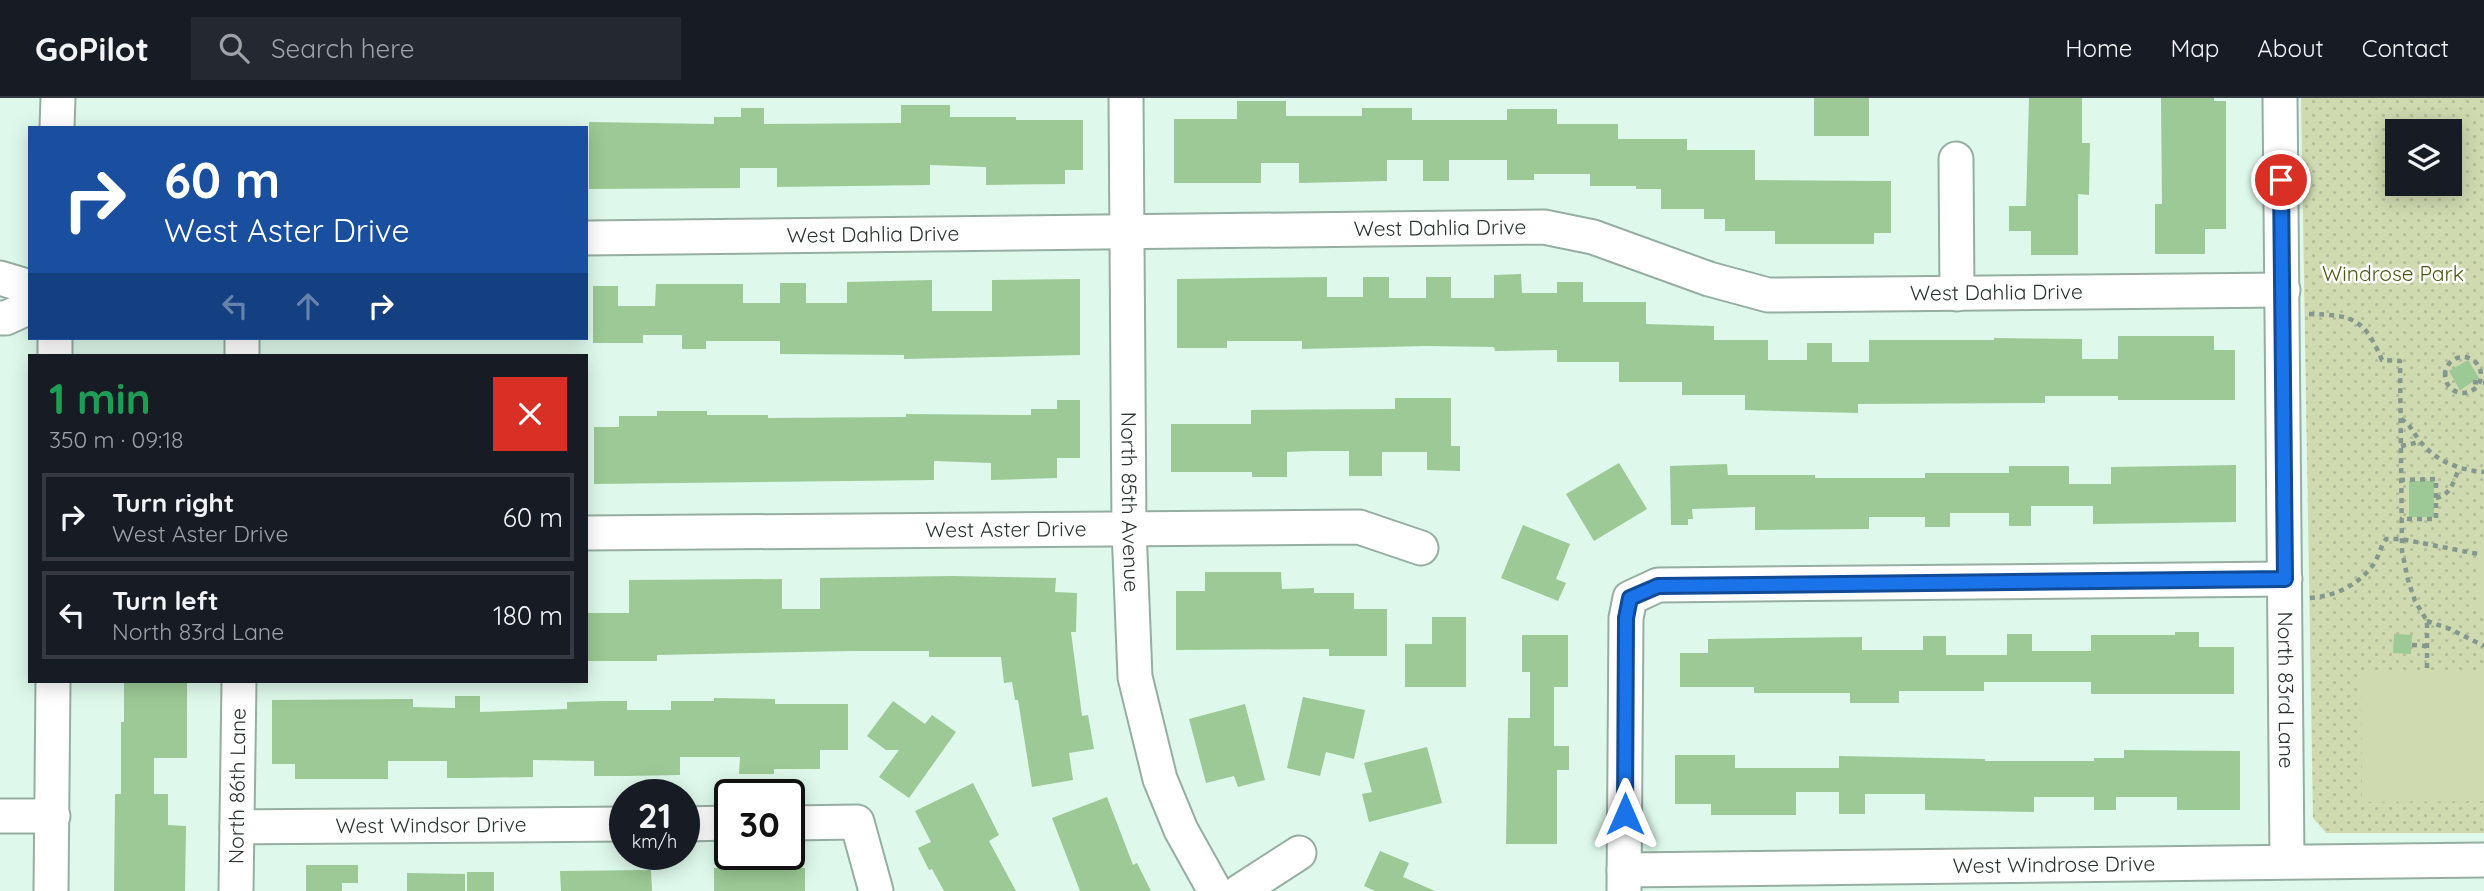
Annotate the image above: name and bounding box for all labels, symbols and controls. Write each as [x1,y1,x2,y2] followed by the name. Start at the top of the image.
[191,17,681,80] search box
[35,28,149,69] text: GoPilot
[215,29,253,67] icon: search
[271,32,414,65] text: Search here
[2065,33,2132,63] text: Home
[2170,33,2219,63] text: Map
[2257,33,2324,63] text: About
[2362,33,2449,63] text: Contact
[2385,119,2462,196] map controls
[2385,119,2462,196] button: layers
[164,149,280,210] text: 60 m
[2251,150,2311,210] pin
[49,154,140,245] icon: right
[2262,161,2300,199] icon: arrive
[164,210,410,250] text: West Aster Drive
[1353,213,1526,241] street label: West Dahlia Drive
[786,220,959,248] street label: West Dahlia Drive
[2322,260,2464,286] park label: Windrose Park
[1910,278,2083,306] street label: West Dahlia Drive
[216,287,254,325] icon: left
[289,287,327,325] icon: ahead
[362,287,400,325] icon: right
[49,372,151,425] text: 1 min
[493,377,567,451] button: close
[1116,412,1146,593] street label: North 85th Avenue
[49,425,183,454] text: 350 m · 09:18
[112,486,234,519] text: Turn right
[53,498,91,536] icon: right
[503,501,563,534] text: 60 m
[925,515,1087,542] street label: West Aster Drive
[112,519,289,548] text: West Aster Drive
[112,584,219,617] text: Turn left
[53,596,91,634] icon: left
[493,599,563,632] text: 180 m
[2273,611,2300,769] street label: North 83rd Lane
[112,617,284,646] text: North 83rd Lane
[222,708,251,864] street label: North 86th Lane
[1588,777,1662,851] position arrow
[714,779,805,870] speed limit sign: 30
[638,793,671,837] text: 21
[335,811,527,838] street label: West Windsor Drive
[632,830,677,853] text: km/h
[1953,850,2155,878] street label: West Windrose Drive

